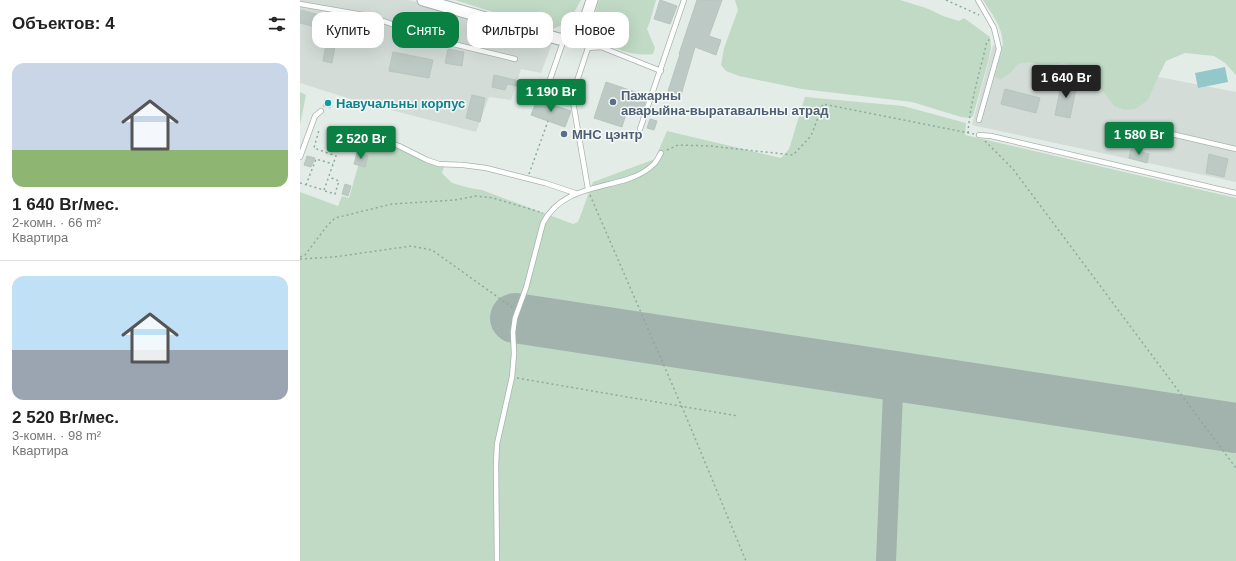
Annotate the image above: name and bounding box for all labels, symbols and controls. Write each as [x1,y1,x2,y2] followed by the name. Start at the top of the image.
[312,12,384,48] chip: Купить
[392,12,459,48] chip: Снять
[467,12,553,48] chip: Фильтры
[561,12,629,48] chip: Новое
[266,13,288,35] icon: filters
[12,14,115,33] text: Объектов: 4
[1025,65,1107,99] pin: 1 640 Br
[1041,70,1091,85] text: 1 640 Br
[510,79,592,113] pin: 1 190 Br
[526,84,576,99] text: 1 190 Br
[621,88,829,118] place label: Пажарны аварыйна-выратавальны атрад
[114,89,186,161] icon: home
[336,96,465,111] place label: Навучальны корпус
[608,97,618,107] marker: Пажарны аварыйна-выратавальны атрад
[323,98,333,108] marker: Навучальны корпус
[1098,122,1180,156] pin: 1 580 Br
[320,126,402,160] pin: 2 520 Br
[572,127,643,142] place label: МНС цэнтр
[1114,127,1164,142] text: 1 580 Br
[559,129,569,139] marker: МНС цэнтр
[336,131,386,146] text: 2 520 Br
[12,195,119,214] text: 1 640 Br/мес.
[12,215,101,230] text: 2-комн. · 66 m²
[12,230,68,245] text: Квартира
[114,302,186,374] icon: home
[12,408,119,427] text: 2 520 Br/мес.
[12,428,101,443] text: 3-комн. · 98 m²
[12,443,68,458] text: Квартира

